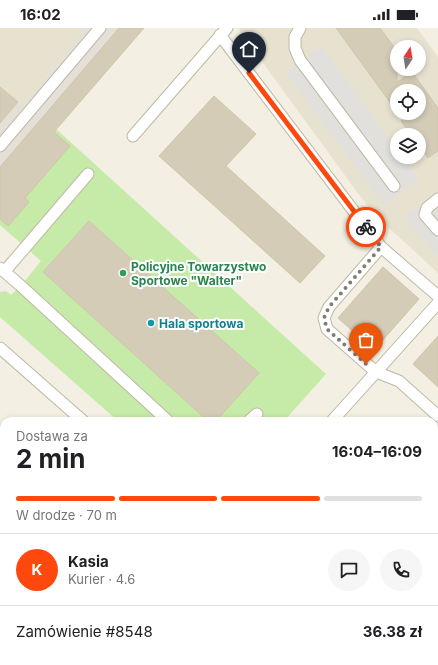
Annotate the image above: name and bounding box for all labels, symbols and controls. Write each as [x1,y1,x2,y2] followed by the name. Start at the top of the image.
[20,5,61,24] text: 16:02
[232,32,266,73] pin
[238,38,260,60] icon: home
[390,40,426,76] north arrow
[390,40,426,164] map controls
[390,84,426,120] button: locate
[390,128,426,164] button: layers
[346,207,386,247] courier
[355,216,377,238] icon: bike
[131,259,266,288] place label: Policyjne Towarzystwo Sportowe "Walter"
[118,268,128,278] marker: Policyjne Towarzystwo Sportowe "Walter"
[159,316,243,331] place label: Hala sportowa
[146,318,156,328] marker: Hala sportowa
[349,323,383,364] pin
[355,329,377,351] icon: bag
[16,428,88,444] text: Dostawa za
[332,442,422,461] text: 16:04–16:09
[16,443,86,474] text: 2 min
[16,507,117,523] text: W drodze · 70 m
[328,549,370,591] button: chat
[380,549,422,591] button: phone
[68,552,109,571] text: Kasia
[32,560,42,579] text: K
[68,571,135,587] text: Kurier · 4.6
[16,622,153,641] text: Zamówienie #8548
[363,622,422,641] text: 36.38 zł

